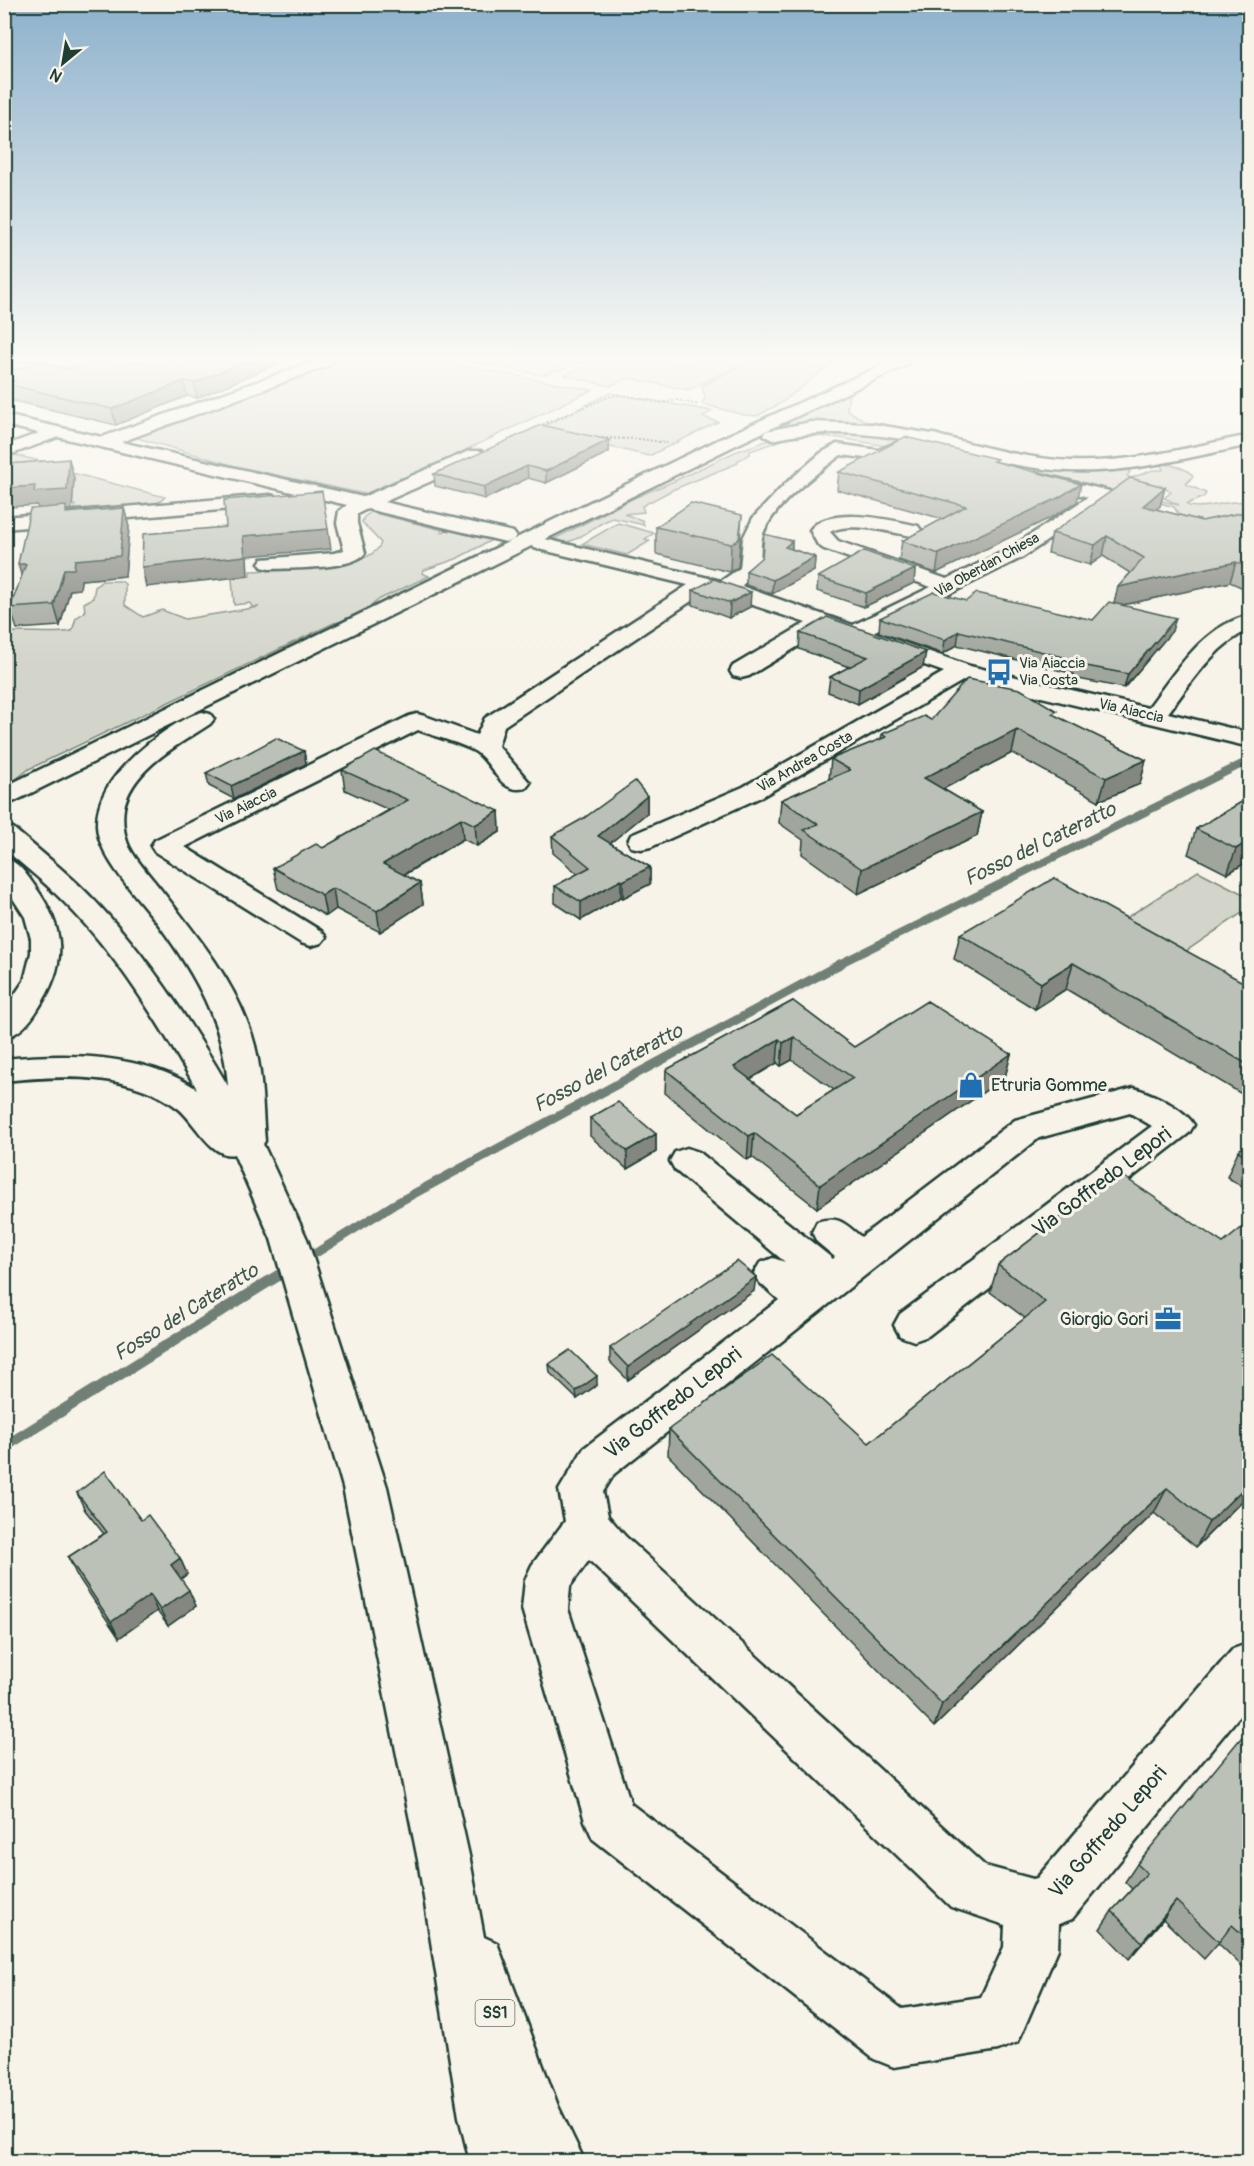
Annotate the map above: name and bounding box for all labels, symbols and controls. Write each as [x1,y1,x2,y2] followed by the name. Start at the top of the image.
[33,33,93,93] north arrow
[46,64,66,86] text: N
[931,528,1043,602] street label: Via Oberdan Chiesa
[1019,654,1085,690] place label: Via Aiaccia Via Costa
[984,657,1014,687] bus stop icon: Via Aiaccia Via Costa
[1097,694,1165,728] street label: Via Aiaccia
[754,727,856,797] street label: Via Andrea Costa
[212,783,280,829] street label: Via Aiaccia
[960,796,1121,891] water label: Fosso del Cateratto
[529,1018,688,1118] water label: Fosso del Cateratto
[956,1070,986,1100] shop icon: Etruria Gomme
[991,1074,1107,1097] place label: Etruria Gomme
[1027,1121,1177,1243] street label: Via Goffredo Lepori
[109,1257,264,1366] water label: Fosso del Cateratto
[1153,1304,1183,1334] office icon: Giorgio Gori
[1060,1308,1148,1331] place label: Giorgio Gori
[599,1341,747,1465] street label: Via Goffredo Lepori
[1043,1760,1173,1904] street label: Via Goffredo Lepori
[476,2000,514,2026] road number: SS1

